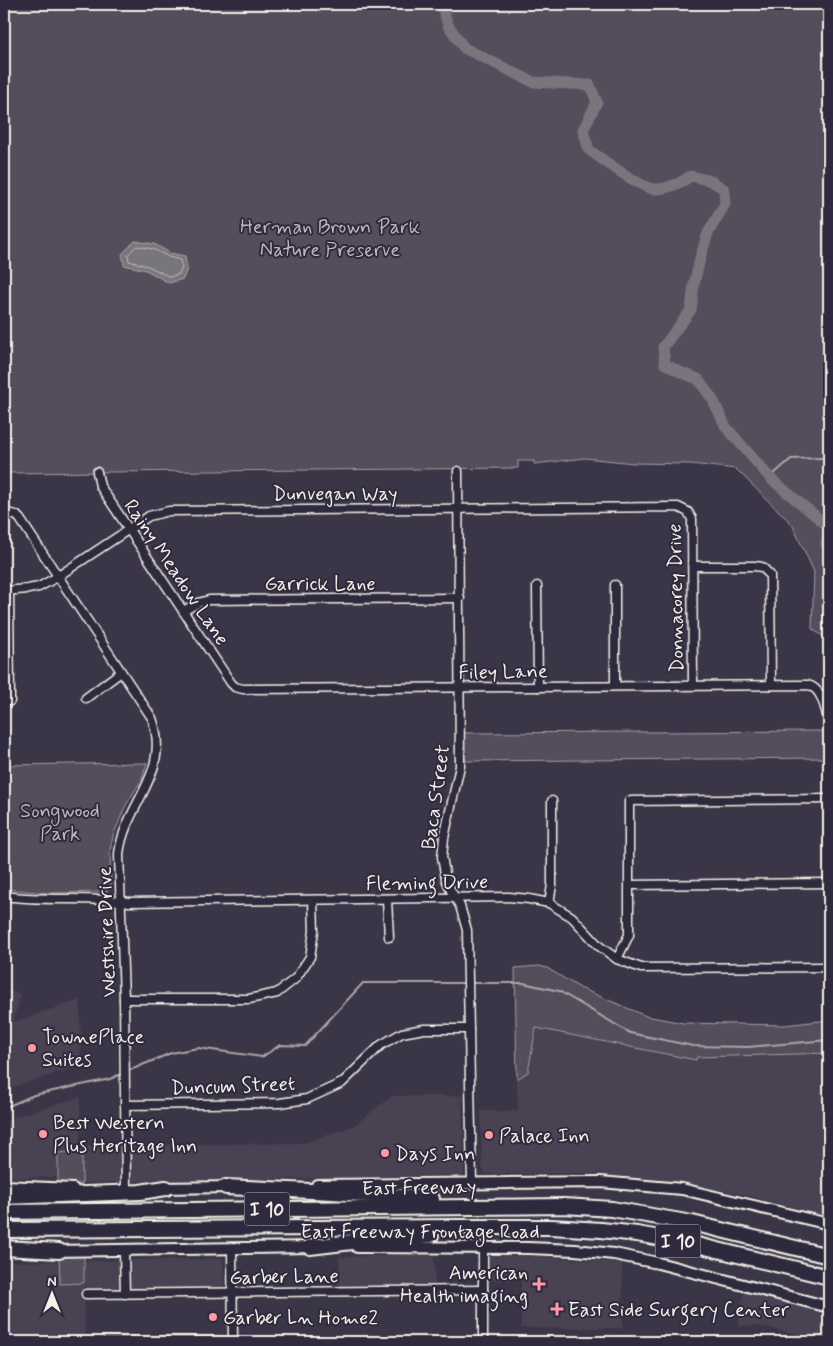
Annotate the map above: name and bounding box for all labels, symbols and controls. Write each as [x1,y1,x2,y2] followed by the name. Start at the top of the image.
[240,214,420,264] park label: Herman Brown Park Nature Preserve
[273,481,397,508] street label: Dunvegan Way
[117,494,235,651] street label: Rainy Meadow Lane
[662,523,691,673] street label: Donnacorey Drive
[264,571,376,598] street label: Garrick Lane
[458,658,548,687] street label: Filey Lane
[416,743,457,851] street label: Baca Street
[20,798,100,848] park label: Songwood Park
[92,866,123,998] street label: Westshire Drive
[366,869,488,900] street label: Fleming Drive
[42,1024,145,1074] place label: TownePlace Suites
[26,1042,38,1054] marker: TownePlace Suites
[170,1071,296,1102] street label: Duncum Street
[53,1110,197,1160] place label: Best Western Plus Heritage Inn
[499,1123,590,1150] place label: Palace Inn
[37,1128,49,1140] marker: Best Western Plus Heritage Inn
[483,1129,495,1141] marker: Palace Inn
[395,1141,475,1168] place label: Days Inn
[379,1147,391,1159] marker: Days Inn
[362,1174,476,1203] street label: East Freeway
[244,1192,290,1226] road number: I 10
[301,1219,539,1247] street label: East Freeway Frontage Road
[656,1224,700,1258] road number: I 10
[400,1260,528,1312] place label: American Health imaging
[229,1263,339,1292] street label: Garber Lane
[28,1268,78,1318] north arrow
[47,1273,57,1291] text: N
[532,1277,546,1291] marker: American Health imaging
[568,1297,790,1326] place label: East Side Surgery Center
[550,1302,564,1316] marker: East Side Surgery Center
[223,1305,378,1332] place label: Garber Ln Home2
[207,1311,219,1323] marker: Garber Ln Home2

